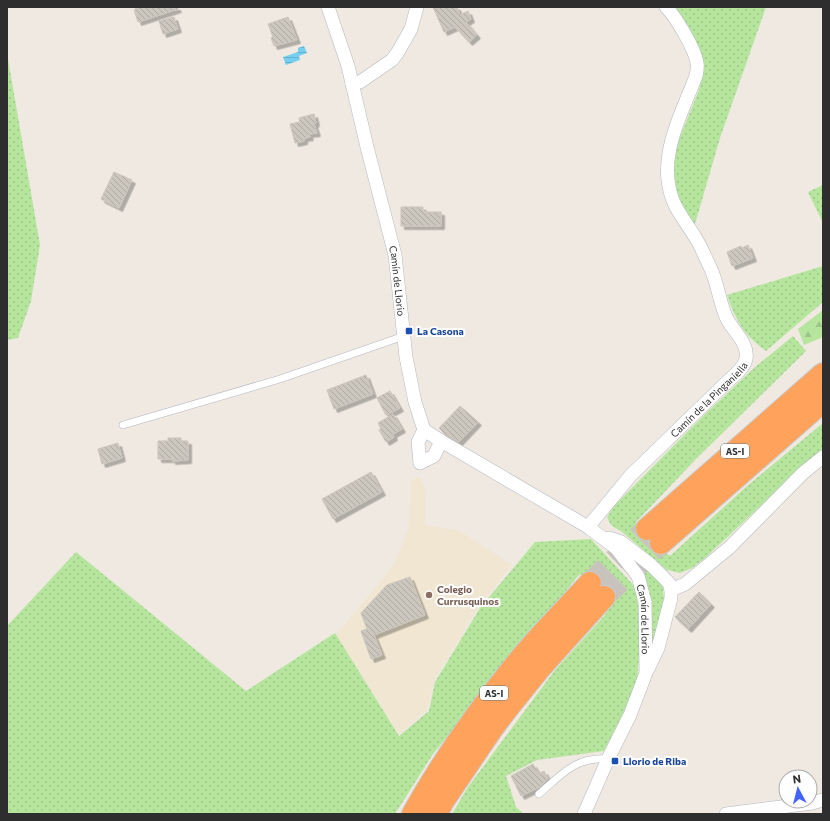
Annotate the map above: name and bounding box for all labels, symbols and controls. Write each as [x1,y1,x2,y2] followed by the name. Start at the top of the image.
[387,244,408,317] street label: Camín de Llorio
[417,325,464,337] place label: La Casona
[404,326,414,336] marker: La Casona
[668,360,750,440] street label: Camín de la Pinganiella
[721,444,749,458] road number: AS-I
[437,583,499,607] place label: Colegio Currusquinos
[634,583,652,654] street label: Camín de Llorio
[424,590,434,600] marker: Colegio Currusquinos
[480,686,508,700] road number: AS-I
[623,755,686,767] place label: Llorio de Riba
[610,756,620,766] marker: Llorio de Riba
[778,769,818,809] north arrow
[792,772,802,786] text: N

